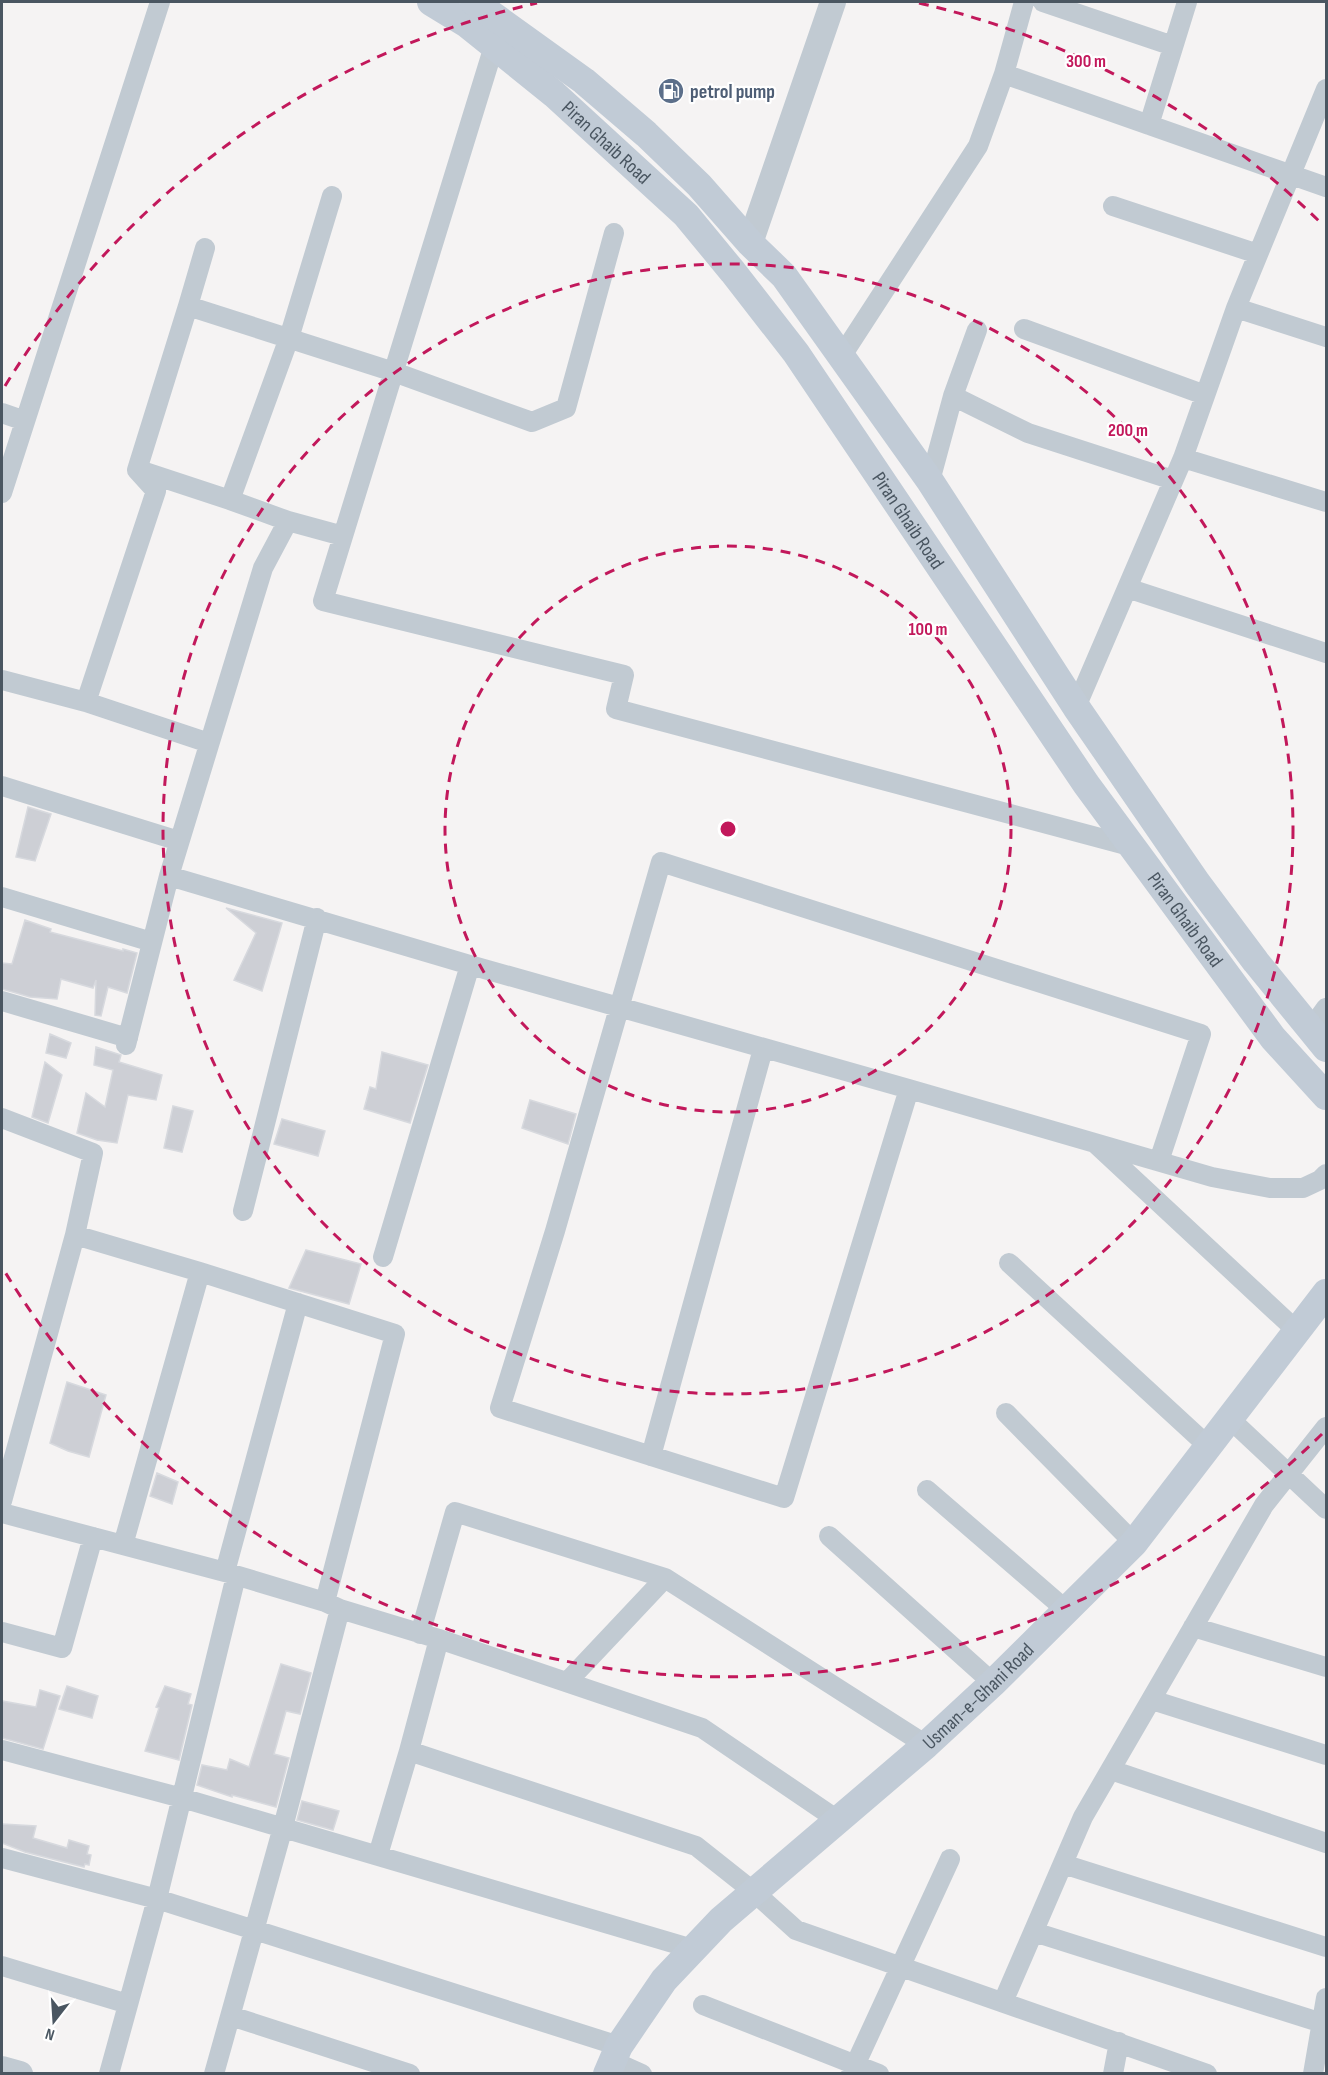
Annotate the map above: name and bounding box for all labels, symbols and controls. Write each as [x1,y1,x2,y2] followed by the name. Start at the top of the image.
[1066,51,1106,72] text: 300 m
[656,76,686,106] fuel station icon: petrol pump
[690,80,775,104] place label: petrol pump
[556,96,655,189] street label: Piran Ghaib Road
[1108,420,1148,441] text: 200 m
[867,468,949,574] street label: Piran Ghaib Road
[909,619,948,640] text: 100 m
[718,819,738,839] centre of rings
[1142,868,1228,972] street label: Piran Ghaib Road
[918,1638,1039,1755] street label: Usman-e-Ghani Road
[24,1991,84,2051] north arrow
[43,2024,57,2044] text: N

